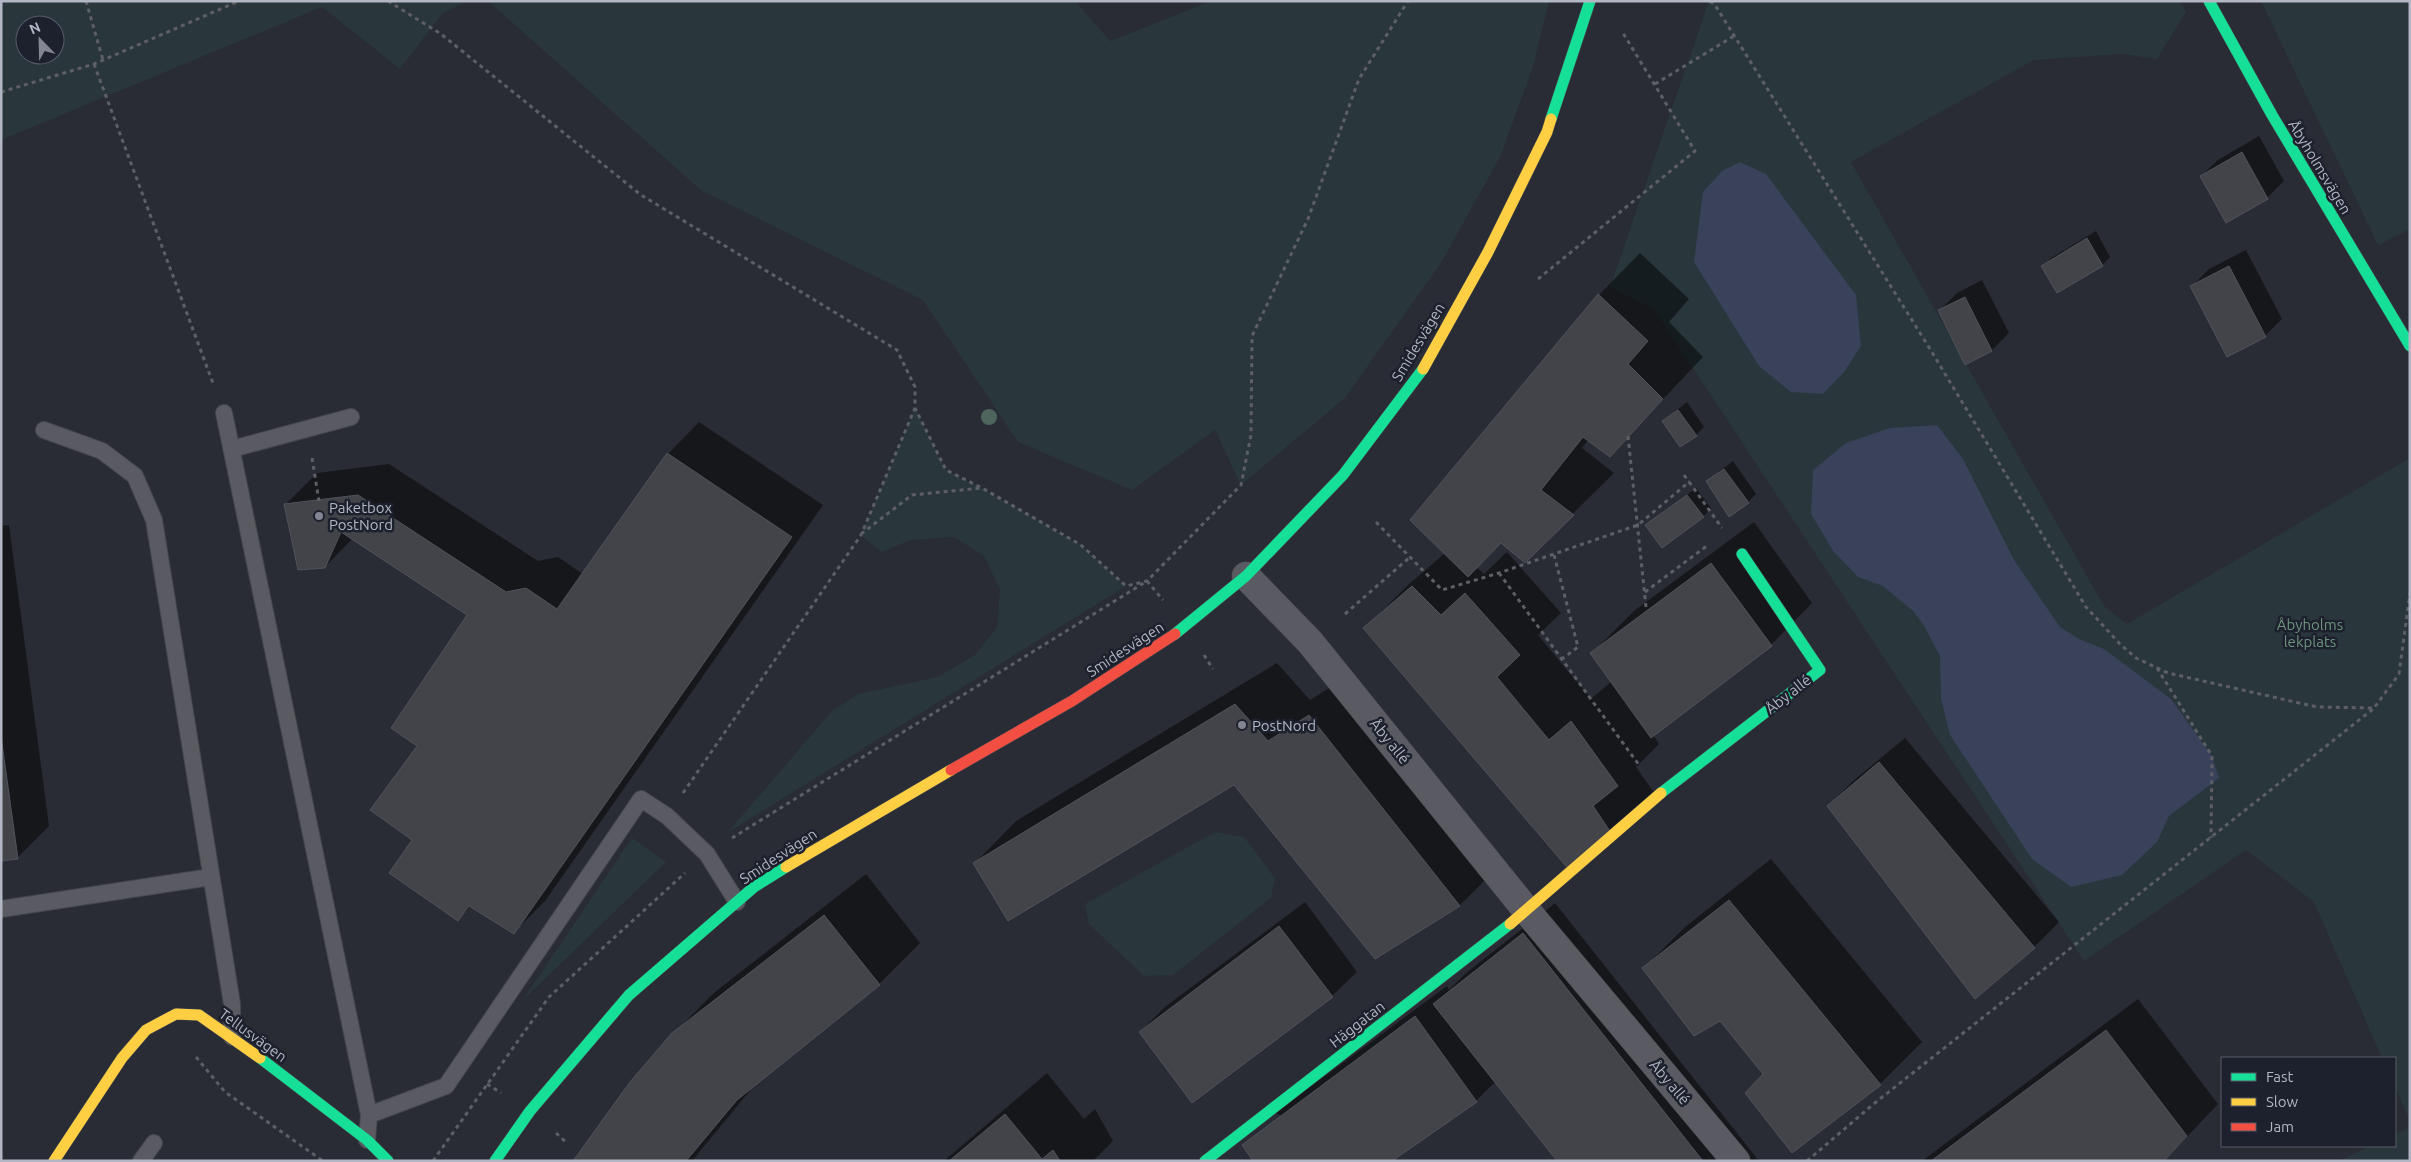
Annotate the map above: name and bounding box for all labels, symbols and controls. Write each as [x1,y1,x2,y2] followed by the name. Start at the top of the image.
[15,15,65,65] north arrow
[27,19,43,37] text: N
[2285,117,2355,217] street label: Åbyholmsvägen
[1388,300,1448,384] street label: Smidesvägen
[329,499,393,533] place label: Paketbox PostNord
[313,510,325,522] marker: Paketbox PostNord
[2277,616,2343,650] park label: Åbyholms lekplats
[1083,618,1167,680] street label: Smidesvägen
[1762,671,1814,717] street label: Åby allé
[1367,715,1413,767] street label: Åby allé
[1252,717,1316,734] place label: PostNord
[1236,719,1248,731] marker: PostNord
[736,825,820,887] street label: Smidesvägen
[1326,997,1388,1051] street label: Häggatan
[216,1005,290,1065] street label: Tellusvägen
[1646,1056,1694,1108] street label: Åby allé
[2221,1057,2396,1147] legend
[2266,1068,2294,1085] text: Fast
[2266,1093,2299,1110] text: Slow
[2266,1118,2294,1135] text: Jam

